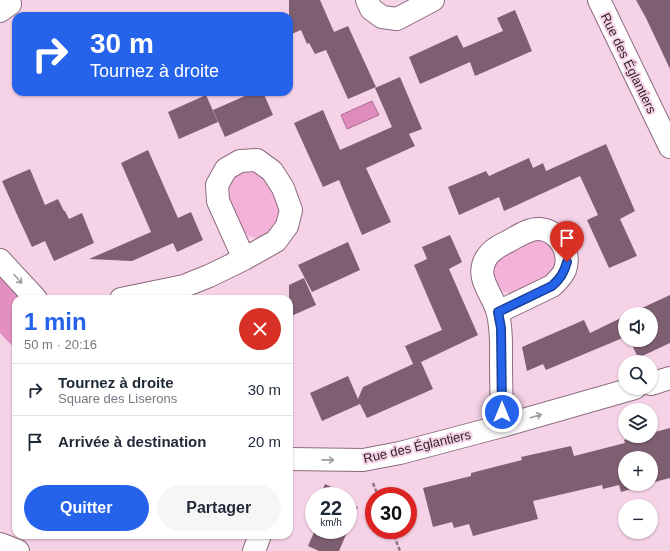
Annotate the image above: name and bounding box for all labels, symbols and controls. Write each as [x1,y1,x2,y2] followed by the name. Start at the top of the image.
[598,11,660,116] street label: Rue des Églantiers
[24,28,76,80] icon: right
[90,28,154,59] text: 30 m
[90,61,219,81] text: Tournez à droite
[550,221,584,262] pin
[556,227,578,249] icon: arrive
[13,274,22,284] one-way arrow
[618,307,658,539] map controls
[618,307,658,347] button: sound
[24,308,87,335] text: 1 min
[239,308,281,350] button: close
[24,337,97,352] text: 50 m · 20:16
[618,355,658,395] button: search
[58,374,174,391] text: Tournez à droite
[24,379,46,401] icon: right
[248,381,281,398] text: 30 m
[58,391,177,406] text: Square des Liserons
[481,391,523,433] position arrow
[618,403,658,443] button: layers
[530,412,543,420] one-way arrow
[362,427,473,466] street label: Rue des Églantiers
[24,431,46,453] icon: arrive
[58,433,206,450] text: Arrivée à destination
[248,433,281,450] text: 20 m
[618,451,658,491] button: +
[321,456,334,464] one-way arrow
[24,485,149,531] button: Quitter
[157,485,281,531] button: Partager
[365,487,417,539] speed limit sign: 30
[320,497,342,519] text: 22
[618,499,658,539] button: −
[320,517,342,528] text: km/h

